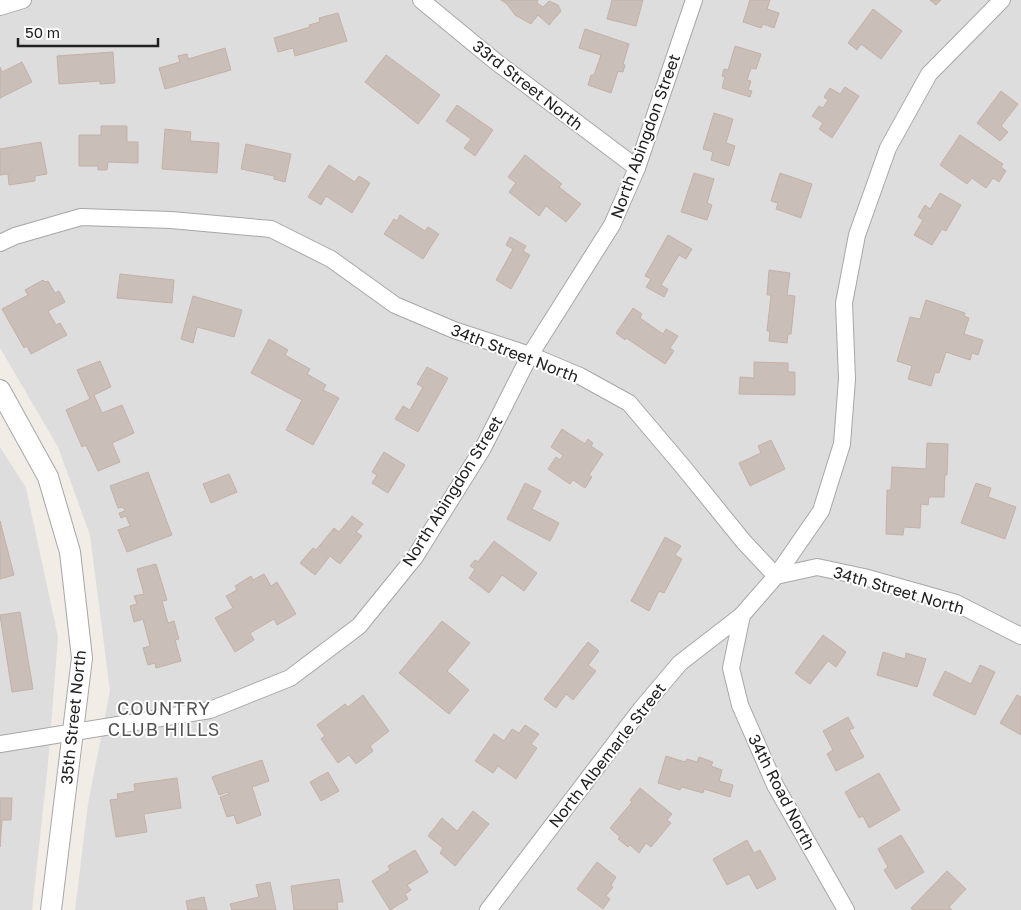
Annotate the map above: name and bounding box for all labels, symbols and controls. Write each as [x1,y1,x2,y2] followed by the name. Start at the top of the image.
[18,15,158,47] scale bar
[25,23,60,41] text: 50 m
[469,36,587,134] street label: 33rd Street North
[606,51,684,221] street label: North Abingdon Street
[448,319,582,387] street label: 34th Street North
[397,412,507,570] street label: North Abingdon Street
[831,562,967,618] street label: 34th Street North
[56,649,90,785] street label: 35th Street North
[544,679,670,831] street label: North Albemarle Street
[108,697,220,740] district label: COUNTRY CLUB HILLS
[744,731,820,853] street label: 34th Road North

